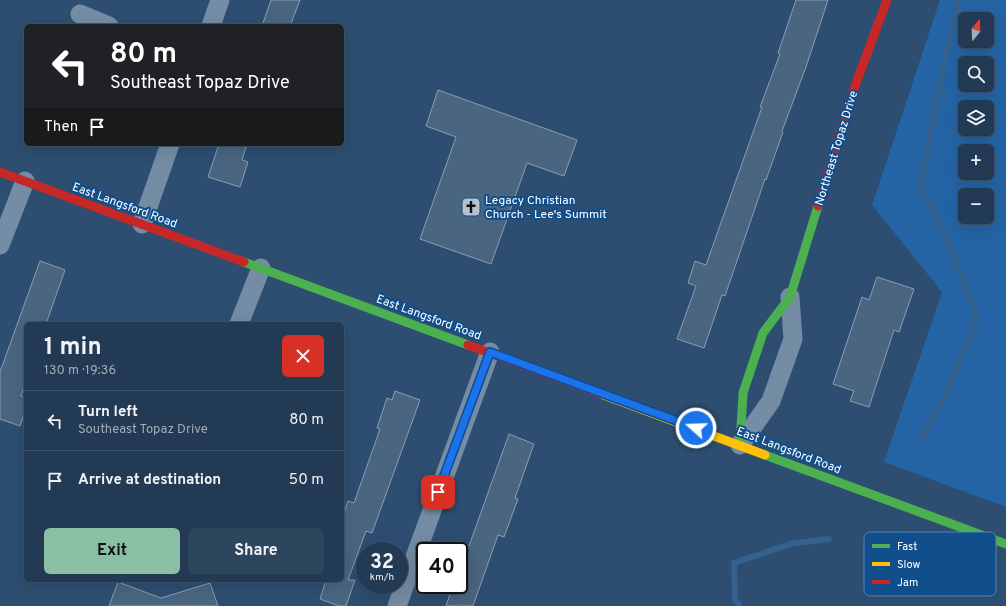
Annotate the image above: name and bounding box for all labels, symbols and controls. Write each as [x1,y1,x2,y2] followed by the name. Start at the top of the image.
[958,12,994,48] north arrow
[958,12,994,224] map controls
[110,37,177,73] text: 80 m
[44,40,96,92] icon: left
[958,56,994,92] button: search
[110,72,290,95] text: Southeast Topaz Drive
[812,89,862,208] street label: Northeast Topaz Drive
[958,100,994,136] button: layers
[86,116,108,138] icon: arrive
[44,118,78,137] text: Then
[958,144,994,180] button: +
[70,179,179,232] street label: East Langsford Road
[958,188,994,224] button: −
[485,193,607,223] place label: Legacy Christian Church - Lee's Summit
[460,196,482,218] church icon: Legacy Christian Church - Lee's Summit
[374,291,483,344] street label: East Langsford Road
[44,333,102,363] text: 1 min
[282,335,324,377] button: close
[44,363,116,379] text: 130 m · 19:36
[78,403,138,422] text: Turn left
[675,407,717,449] position arrow
[44,410,66,432] icon: left
[289,411,324,430] text: 80 m
[78,422,208,438] text: Southeast Topaz Drive
[734,424,843,478] street label: East Langsford Road
[44,470,66,492] icon: arrive
[78,471,221,490] text: Arrive at destination
[289,471,324,490] text: 50 m
[421,475,455,509] pin
[427,481,449,503] icon: arrive
[44,528,180,574] button: Exit
[188,528,324,574] button: Share
[864,532,996,596] legend
[897,540,917,554] text: Fast
[416,542,468,594] speed limit sign: 40
[370,550,394,576] text: 32
[897,558,920,572] text: Slow
[370,571,394,584] text: km/h
[897,576,918,590] text: Jam

